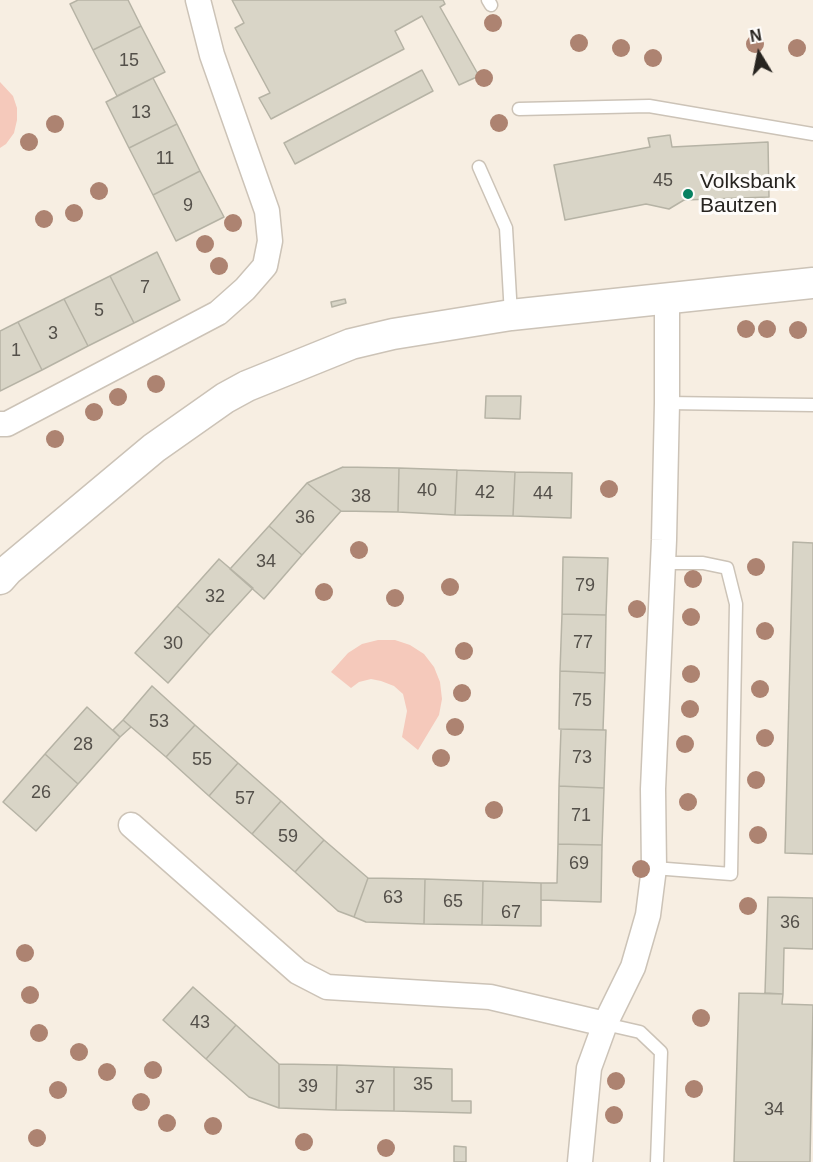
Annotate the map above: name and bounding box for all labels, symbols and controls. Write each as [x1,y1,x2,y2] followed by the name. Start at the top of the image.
[729,24,789,84] north arrow
[749,26,763,45] text: N
[119,50,139,72] house number: 15
[131,102,151,124] house number: 13
[156,148,174,170] house number: 11
[700,169,796,219] place label: Volksbank Bautzen
[653,170,673,192] house number: 45
[681,187,695,201] marker: Volksbank Bautzen
[183,195,193,217] house number: 9
[140,277,150,299] house number: 7
[94,300,104,322] house number: 5
[48,323,58,345] house number: 3
[11,340,21,362] house number: 1
[417,480,437,502] house number: 40
[475,482,495,504] house number: 42
[533,483,553,505] house number: 44
[351,486,371,508] house number: 38
[295,507,315,529] house number: 36
[256,551,276,573] house number: 34
[575,575,595,597] house number: 79
[205,586,225,608] house number: 32
[573,632,593,654] house number: 77
[163,633,183,655] house number: 30
[572,690,592,712] house number: 75
[149,711,169,733] house number: 53
[73,734,93,756] house number: 28
[572,747,592,769] house number: 73
[192,749,212,771] house number: 55
[31,782,51,804] house number: 26
[235,788,255,810] house number: 57
[571,805,591,827] house number: 71
[278,826,298,848] house number: 59
[569,853,589,875] house number: 69
[383,887,403,909] house number: 63
[443,891,463,913] house number: 65
[501,902,521,924] house number: 67
[780,912,800,934] house number: 36
[190,1012,210,1034] house number: 43
[413,1074,433,1096] house number: 35
[298,1076,318,1098] house number: 39
[355,1077,375,1099] house number: 37
[764,1099,784,1121] house number: 34

